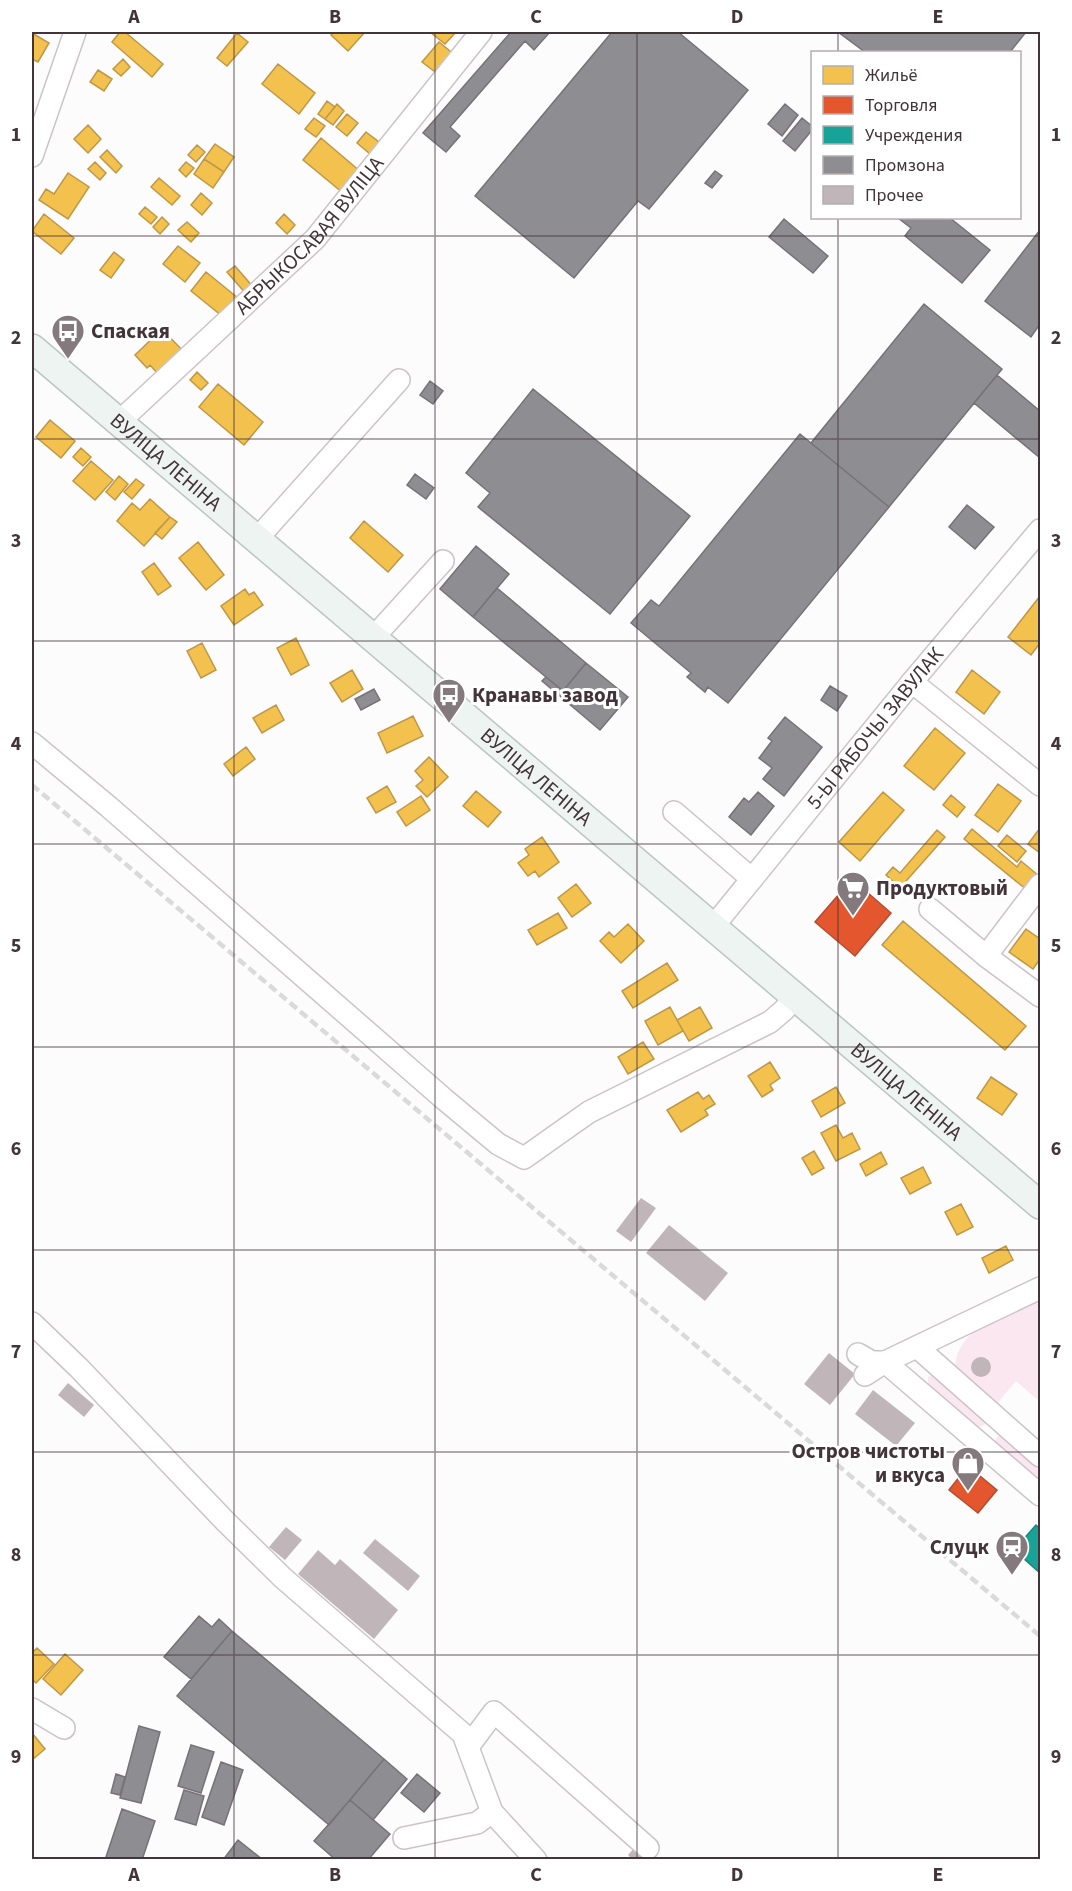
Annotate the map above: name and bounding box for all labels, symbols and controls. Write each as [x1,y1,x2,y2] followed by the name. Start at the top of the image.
[127,3,140,31] text: A
[329,3,341,31] text: B
[530,3,542,31] text: C
[731,3,743,31] text: D
[933,3,943,31] text: E
[811,51,1021,219] legend
[865,63,918,88] text: Жильё
[865,93,938,118] text: Торговля
[11,121,21,149] text: 1
[1051,121,1061,149] text: 1
[865,123,963,148] text: Учреждения
[228,149,391,322] street label: АБРЫКОСАВАЯ ВУЛІЦА
[865,153,945,178] text: Промзона
[865,183,923,208] text: Прочее
[50,313,86,360] bus stop icon: Спаская
[91,316,170,346] place label: Спаская
[11,324,21,352] text: 2
[1051,324,1061,352] text: 2
[104,406,229,519] street label: ВУЛІЦА ЛЕНІНА
[11,527,21,555] text: 3
[1051,527,1061,555] text: 3
[800,640,951,815] street label: 5-Ы РАБОЧЫ ЗАВУЛАК
[431,677,467,724] bus stop icon: Кранавы завод
[472,680,619,710] place label: Кранавы завод
[474,721,599,833] street label: ВУЛІЦА ЛЕНІНА
[11,730,22,758] text: 4
[1051,730,1062,758] text: 4
[835,870,871,917] supermarket icon: Продуктовый
[876,873,1008,903] place label: Продуктовый
[11,932,21,960] text: 5
[1051,932,1061,960] text: 5
[844,1035,969,1148] street label: ВУЛІЦА ЛЕНІНА
[11,1135,21,1163] text: 6
[1051,1135,1061,1163] text: 6
[11,1338,21,1366] text: 7
[1051,1338,1061,1366] text: 7
[791,1436,945,1490] place label: Остров чистоты и вкуса
[950,1445,986,1492] shop icon: Остров чистоты и вкуса
[994,1529,1030,1576] station icon: Слуцк
[930,1532,989,1562] place label: Слуцк
[11,1541,21,1569] text: 8
[1051,1541,1061,1569] text: 8
[11,1743,21,1771] text: 9
[1051,1743,1061,1771] text: 9
[127,1861,140,1889] text: A
[329,1861,341,1889] text: B
[530,1861,542,1889] text: C
[731,1861,743,1889] text: D
[933,1861,943,1889] text: E

